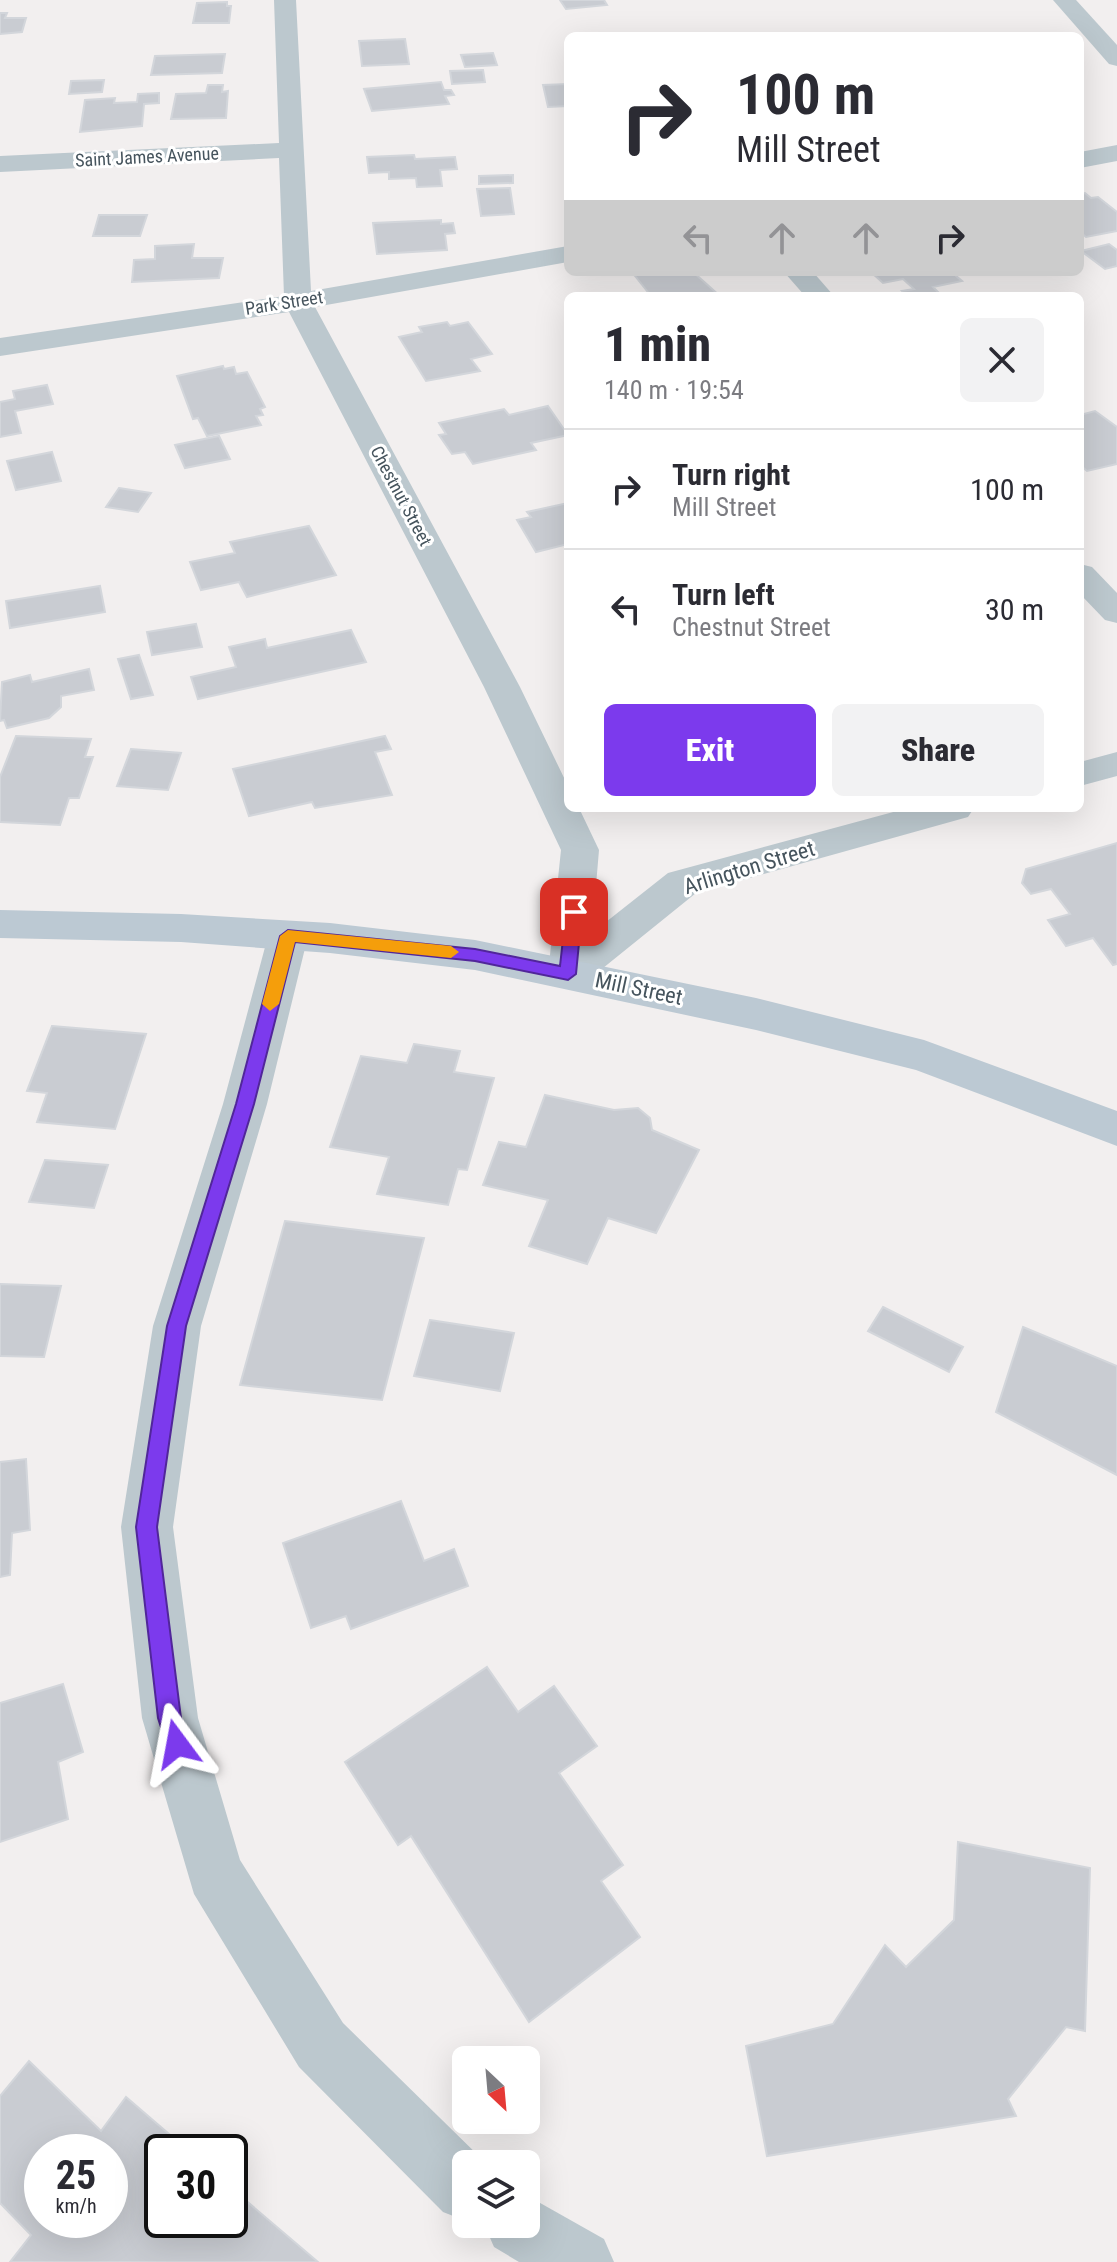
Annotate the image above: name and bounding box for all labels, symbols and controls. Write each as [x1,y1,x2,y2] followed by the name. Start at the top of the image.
[736,62,875,128] text: 100 m
[604,64,708,168] icon: right
[736,129,881,171] text: Mill Street
[75,142,219,171] street label: Saint James Avenue
[676,216,720,260] icon: left
[760,216,804,260] icon: ahead
[844,216,888,260] icon: ahead
[928,216,972,260] icon: right
[244,286,324,319] street label: Park Street
[604,316,711,373] text: 1 min
[960,318,1044,402] button: close
[604,375,744,405] text: 140 m · 19:54
[366,442,437,549] street label: Chestnut Street
[672,457,790,492] text: Turn right
[604,467,648,511] icon: right
[970,472,1044,507] text: 100 m
[672,492,776,522] text: Mill Street
[672,577,775,612] text: Turn left
[604,587,648,631] icon: left
[985,592,1044,627] text: 30 m
[672,612,831,642] text: Chestnut Street
[604,704,816,796] button: Exit
[832,704,1044,796] button: Share
[681,836,818,899] street label: Arlington Street
[540,878,608,946] pin
[552,890,596,934] icon: arrive
[593,967,685,1010] street label: Mill Street
[135,1702,219,1786] position arrow
[452,2046,540,2134] north arrow
[452,2046,540,2238] map controls
[144,2134,248,2238] speed limit sign: 30
[452,2150,540,2238] button: layers
[56,2152,96,2199] text: 25
[55,2194,97,2218] text: km/h

